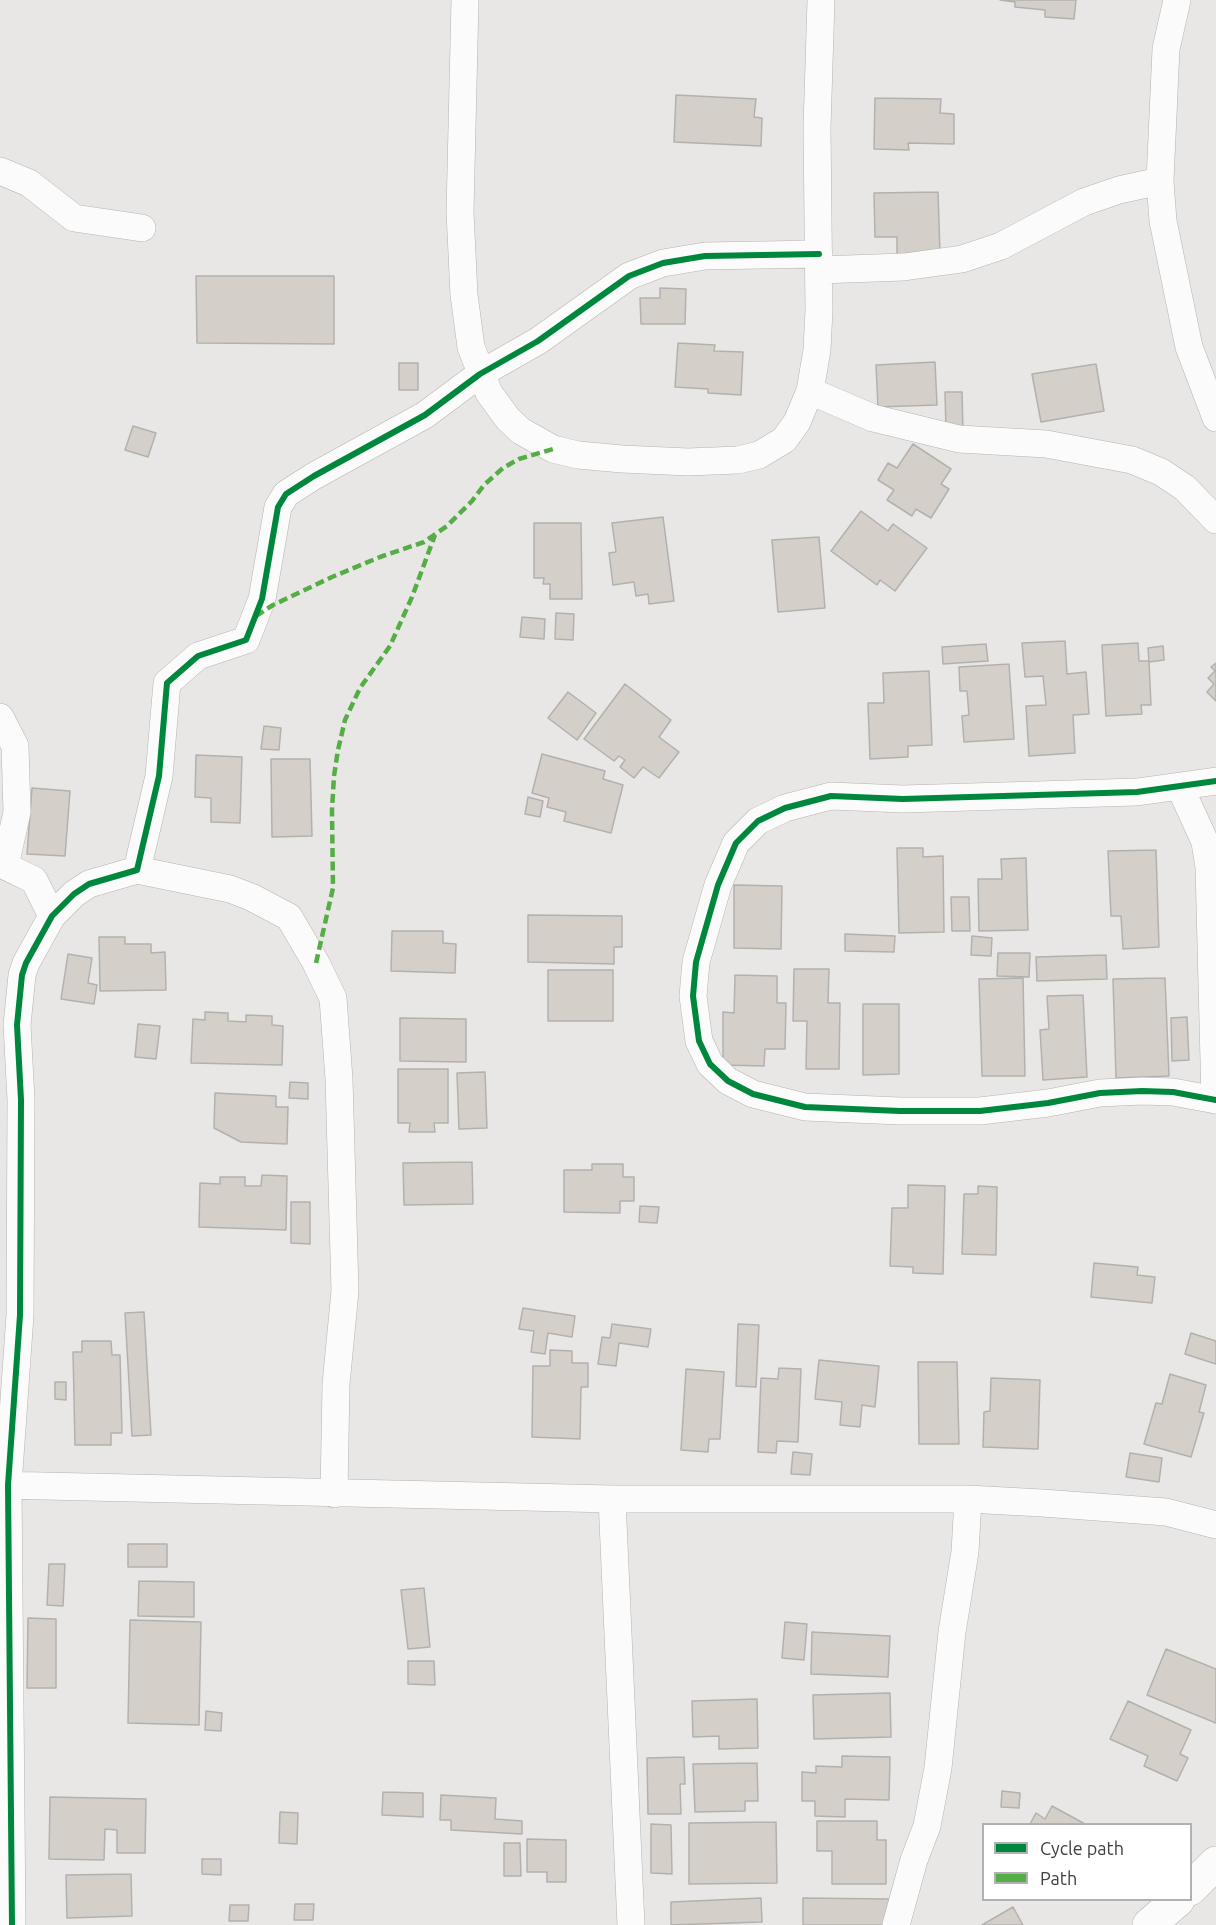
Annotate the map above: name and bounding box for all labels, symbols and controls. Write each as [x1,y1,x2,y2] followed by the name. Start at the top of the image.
[982,1823,1192,1901] legend
[1040,1838,1124,1858] text: Cycle path
[1040,1868,1077,1888] text: Path

